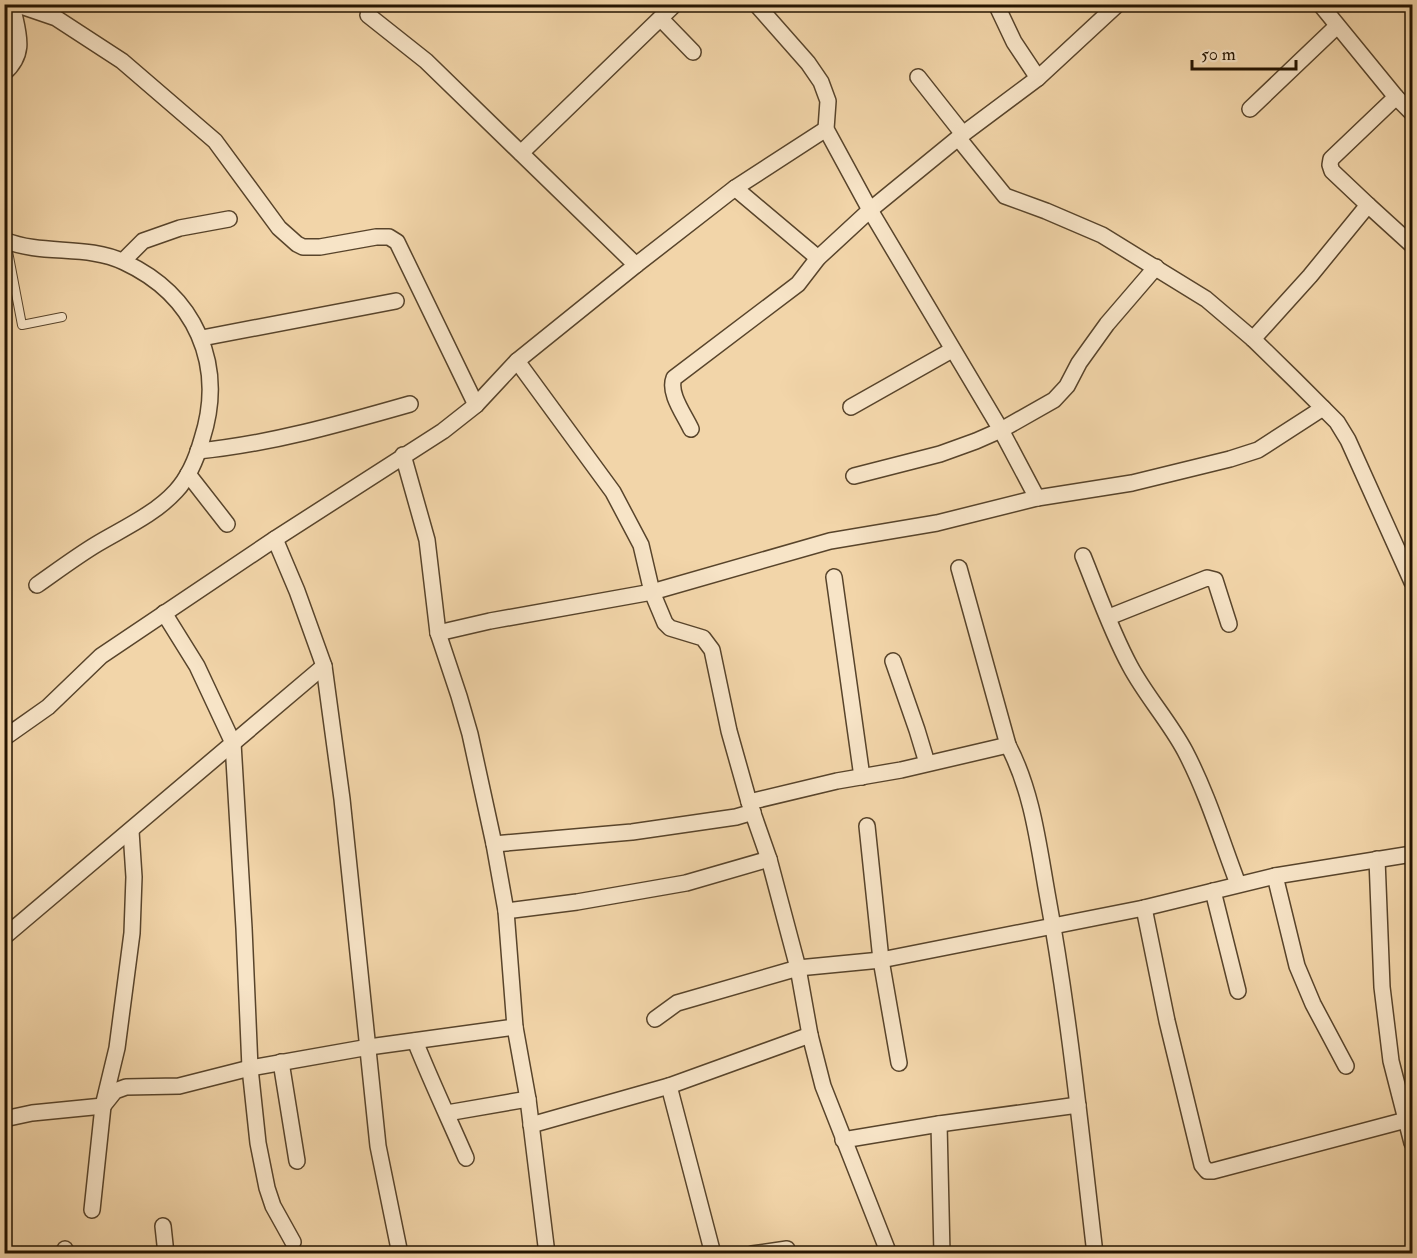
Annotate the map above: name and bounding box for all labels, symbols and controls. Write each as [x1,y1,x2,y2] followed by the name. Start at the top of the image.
[1192,33,1296,71] scale bar
[1201,43,1236,66] text: 50 m

